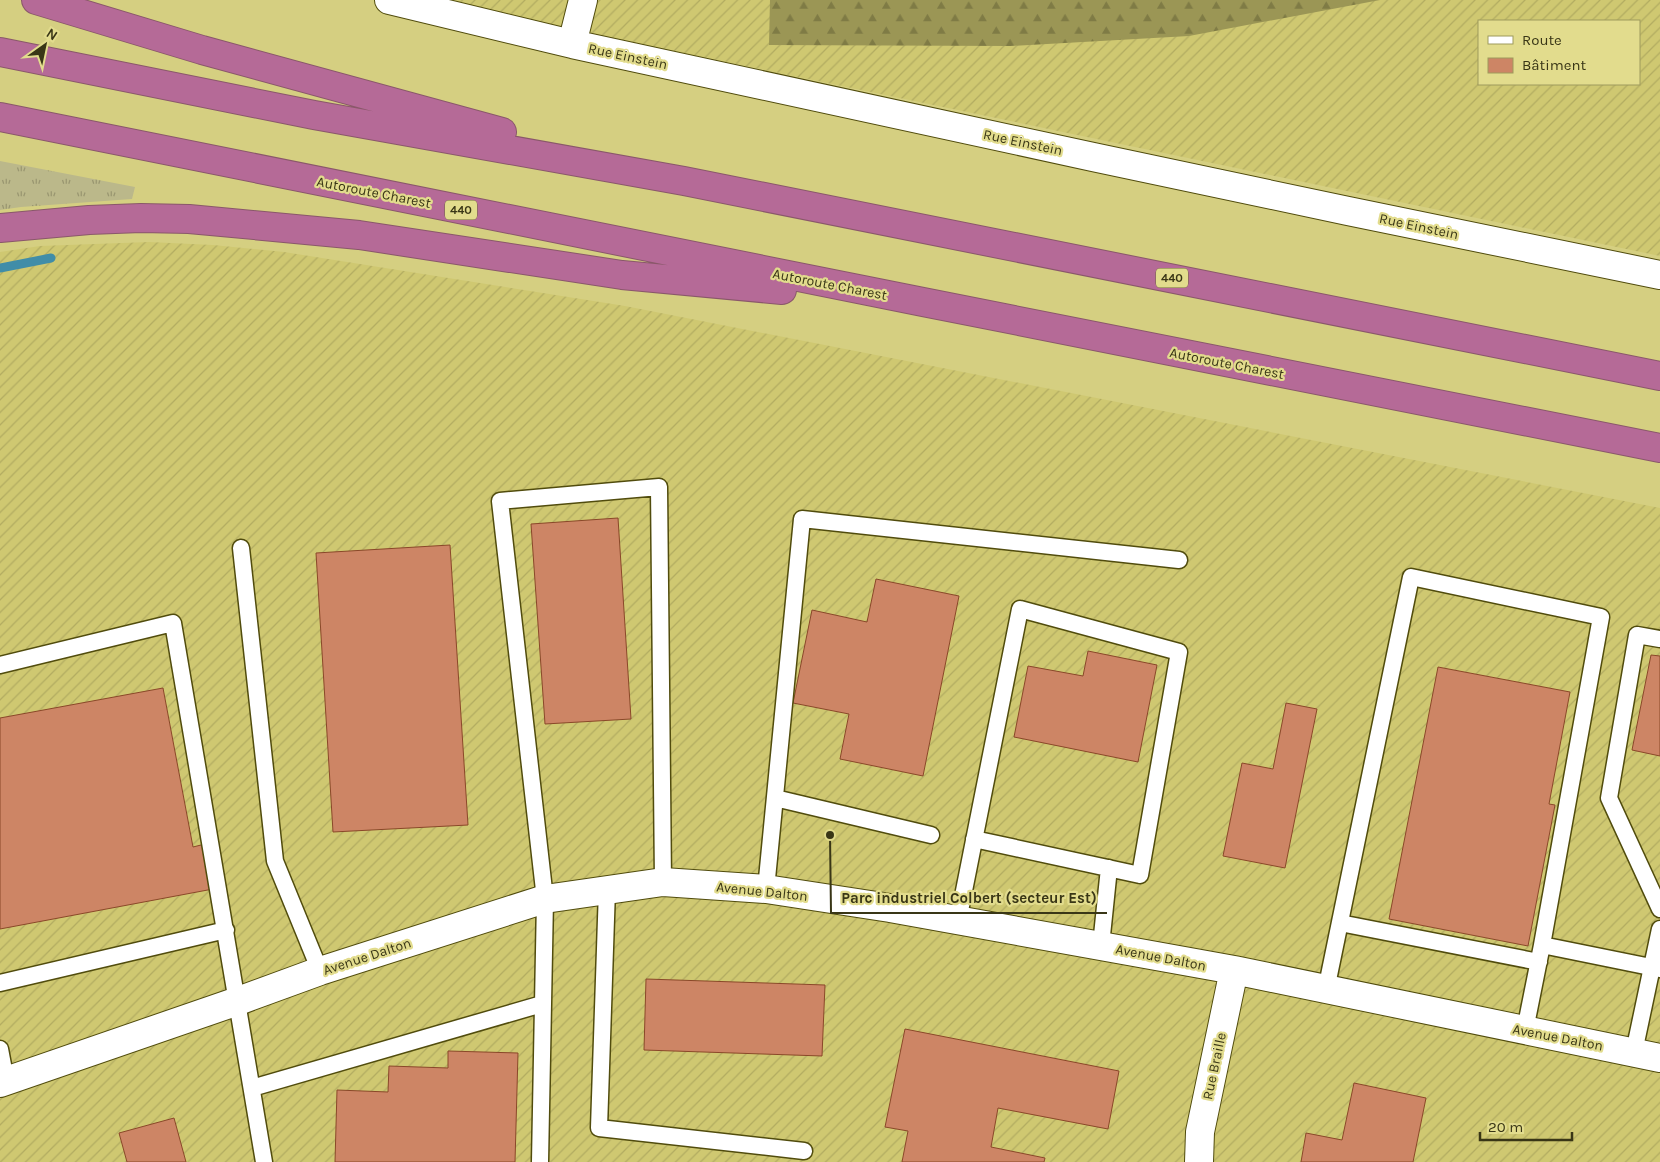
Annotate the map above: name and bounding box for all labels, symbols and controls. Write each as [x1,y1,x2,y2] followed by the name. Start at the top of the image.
[20,20,70,70] north arrow
[1478,20,1640,85] legend
[43,25,61,44] text: N
[1522,31,1562,49] text: Route
[587,40,669,73] street label: Rue Einstein
[1522,56,1586,74] text: Bâtiment
[982,126,1064,159] street label: Rue Einstein
[315,173,432,212] street label: Autoroute Charest
[445,200,477,220] road number: 440
[1378,210,1460,243] street label: Rue Einstein
[771,265,888,304] street label: Autoroute Charest
[1156,268,1188,288] road number: 440
[1168,344,1285,383] street label: Autoroute Charest
[715,878,808,905] street label: Avenue Dalton
[831,883,1107,913] callout: Parc industriel Colbert (secteur Est)
[841,889,1097,907] text: Parc industriel Colbert (secteur Est)
[321,934,413,979] street label: Avenue Dalton
[1114,940,1208,975] street label: Avenue Dalton
[1511,1020,1605,1055] street label: Avenue Dalton
[1199,1031,1230,1101] street label: Rue Braille
[1480,1110,1572,1142] scale bar
[1488,1118,1523,1136] text: 20 m

